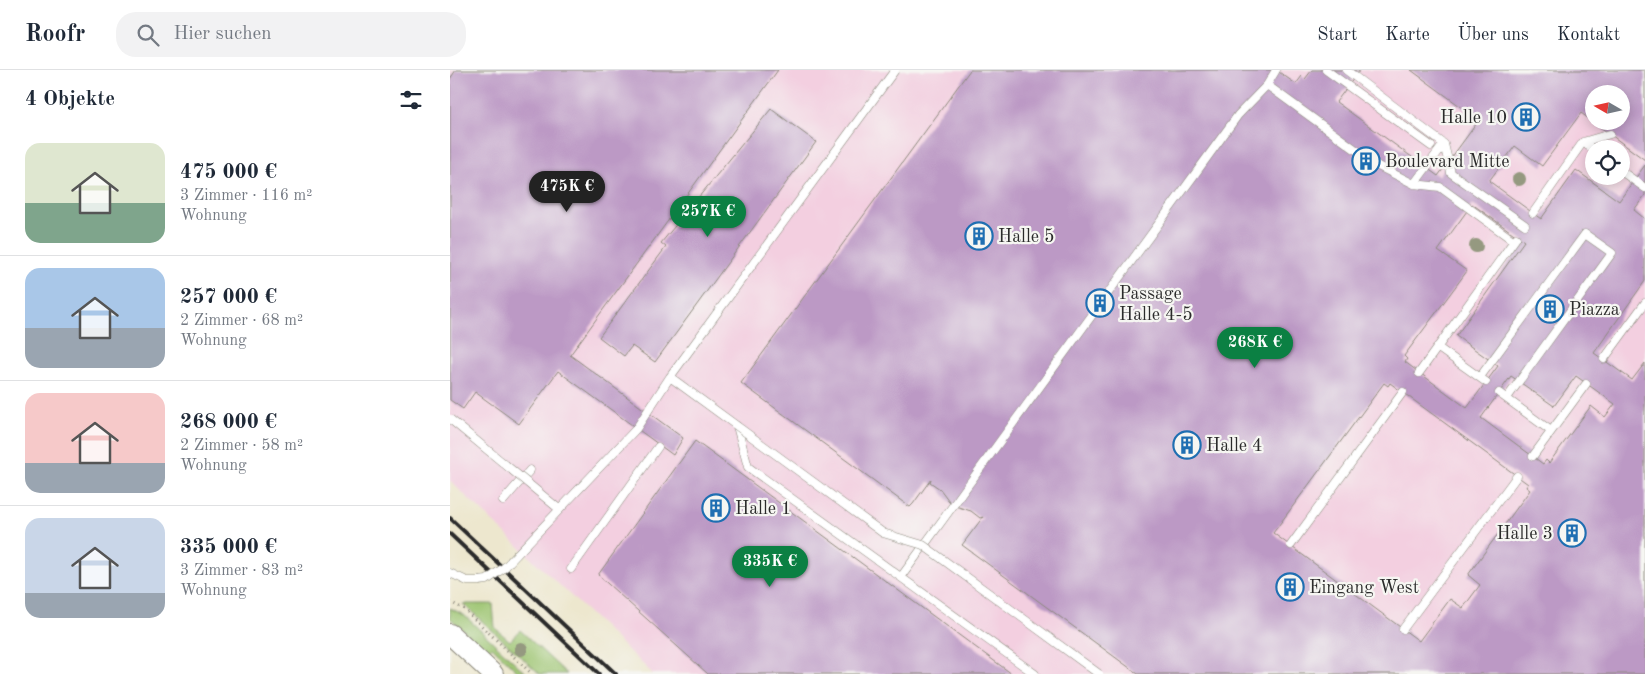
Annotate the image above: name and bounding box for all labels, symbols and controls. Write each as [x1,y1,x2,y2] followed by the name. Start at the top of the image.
[116,12,466,57] search box
[134,21,162,49] icon: search
[25,23,86,47] text: Roofr
[174,25,272,44] text: Hier suchen
[1317,26,1357,44] text: Start
[1385,26,1430,44] text: Karte
[1458,26,1529,44] text: Über uns
[1557,26,1620,44] text: Kontakt
[1585,85,1630,130] north arrow
[1585,85,1630,185] map controls
[397,86,425,114] icon: filters
[25,89,115,110] text: 4 Objekte
[1511,102,1541,132] building icon: Halle 10
[1440,109,1507,127] place label: Halle 10
[1585,140,1630,185] button: locate
[1351,146,1381,176] building icon: Boulevard Mitte
[1385,153,1510,171] place label: Boulevard Mitte
[180,162,277,183] text: 475 000 €
[65,163,125,223] icon: home
[526,170,608,213] pin: 475K €
[540,179,594,195] text: 475K €
[180,188,312,204] text: 3 Zimmer · 116 m²
[667,196,749,238] pin: 257K €
[681,204,735,220] text: 257K €
[180,208,247,224] text: Wohnung
[964,221,994,251] building icon: Halle 5
[998,228,1055,246] place label: Halle 5
[1119,285,1193,324] place label: Passage Halle 4-5
[180,287,277,308] text: 257 000 €
[65,288,125,348] icon: home
[1085,288,1115,318] building icon: Passage Halle 4-5
[1535,294,1565,324] building icon: Piazza
[1569,301,1620,319] place label: Piazza
[180,313,303,329] text: 2 Zimmer · 68 m²
[1214,326,1296,369] pin: 268K €
[180,333,247,349] text: Wohnung
[1228,335,1282,351] text: 268K €
[180,412,277,433] text: 268 000 €
[65,413,125,473] icon: home
[1172,430,1202,460] building icon: Halle 4
[1206,437,1263,455] place label: Halle 4
[180,438,303,454] text: 2 Zimmer · 58 m²
[180,458,247,474] text: Wohnung
[701,493,731,523] building icon: Halle 1
[735,500,792,518] place label: Halle 1
[1557,518,1587,548] building icon: Halle 3
[1496,525,1553,543] place label: Halle 3
[180,537,277,558] text: 335 000 €
[65,538,125,598] icon: home
[729,546,811,588] pin: 335K €
[743,554,797,570] text: 335K €
[180,563,303,579] text: 3 Zimmer · 83 m²
[1275,572,1305,602] building icon: Eingang West
[1309,579,1419,597] place label: Eingang West
[180,583,247,599] text: Wohnung

